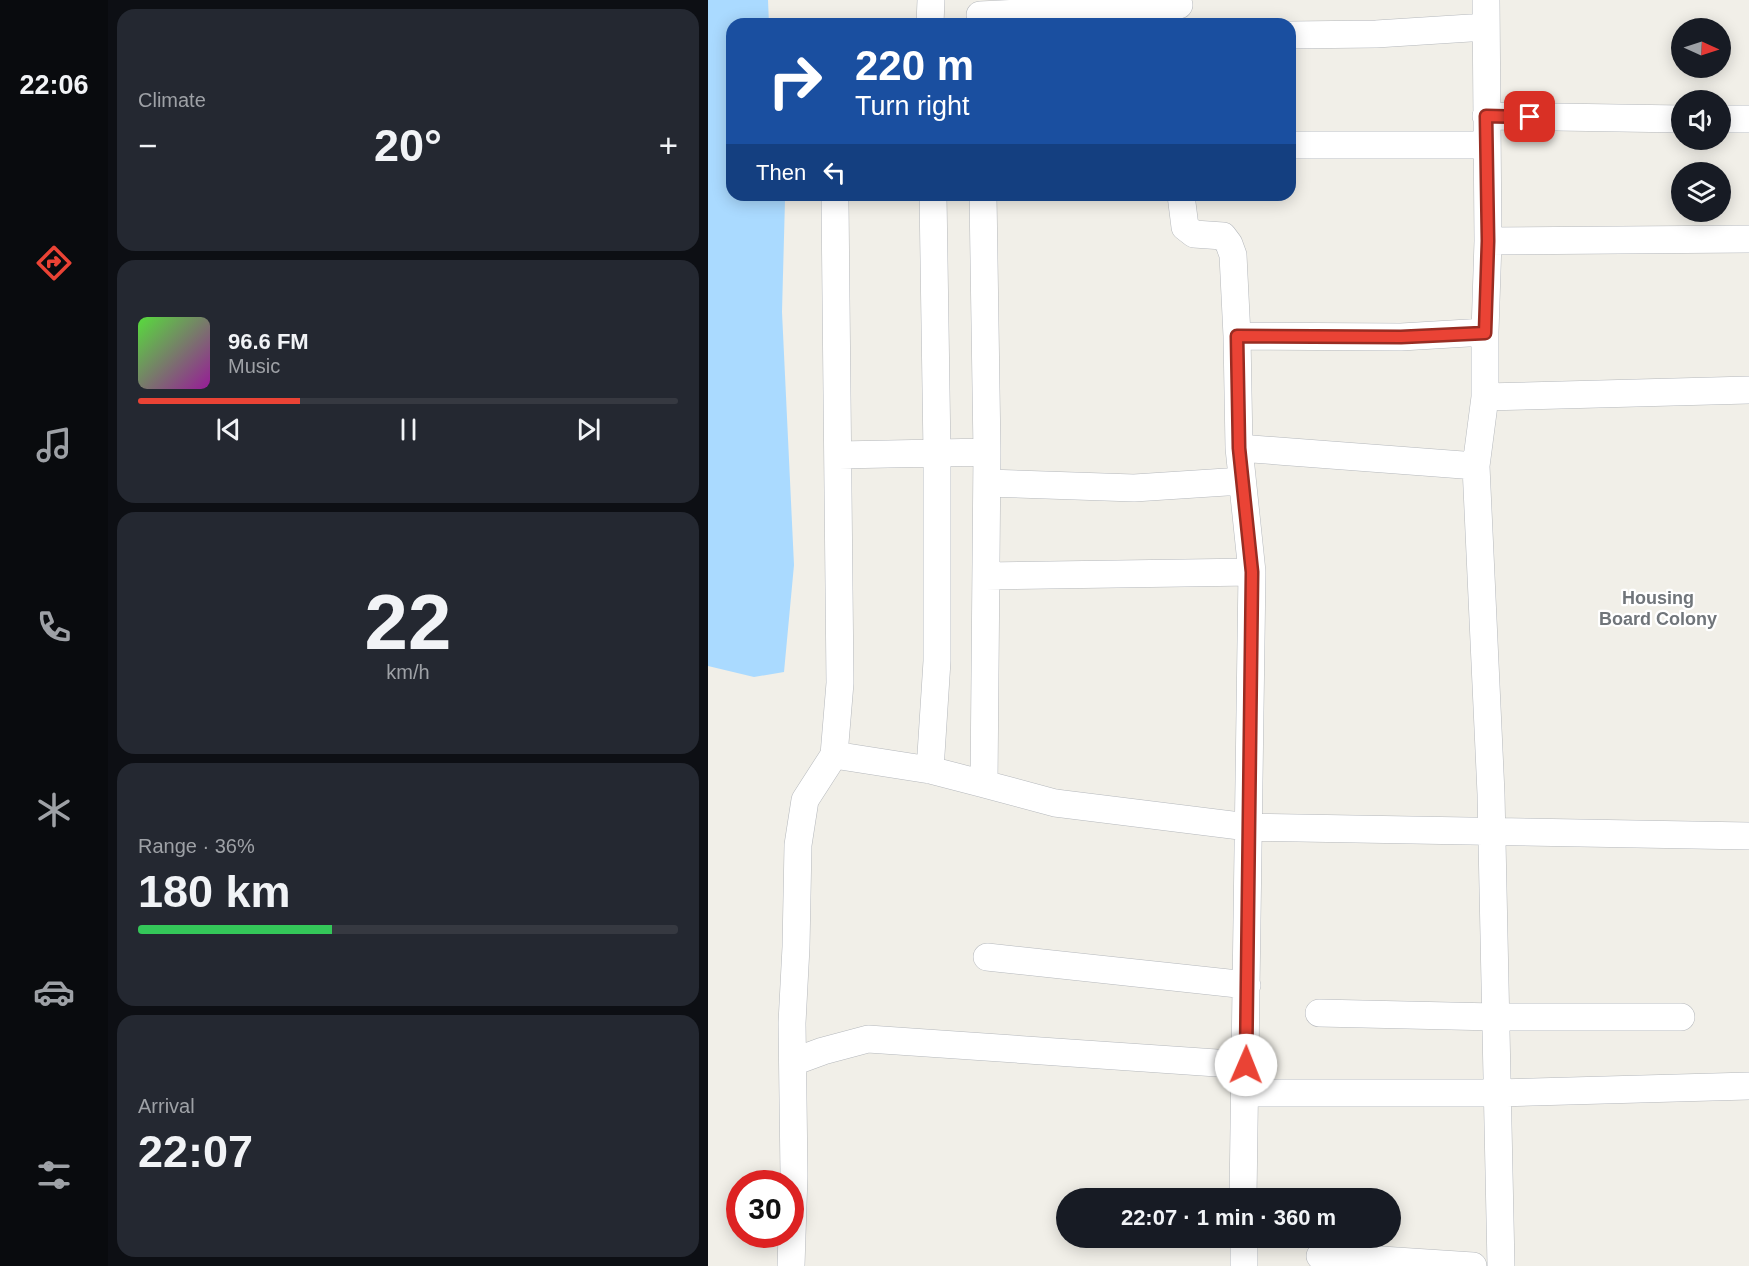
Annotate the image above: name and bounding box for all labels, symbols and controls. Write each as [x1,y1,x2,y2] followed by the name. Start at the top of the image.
[1671,18,1731,78] north arrow
[1671,18,1731,222] map controls
[756,42,834,120] icon: right
[855,42,974,89] text: 220 m
[19,70,89,100] text: 22:06
[138,89,206,111] text: Climate
[1671,90,1731,150] button: sound
[855,91,970,121] text: Turn right
[1504,91,1555,142] pin
[1513,100,1546,133] icon: arrive
[374,120,442,171] text: 20°
[138,127,157,164] text: −
[659,127,678,164] text: +
[818,156,851,189] icon: left
[756,160,806,185] text: Then
[1671,162,1731,222] button: layers
[33,242,75,284] icon: directions
[228,329,309,354] text: 96.6 FM
[228,355,280,377] text: Music
[212,413,245,446] icon: previous
[392,413,425,446] icon: pause
[572,413,605,446] icon: next
[33,424,75,466] icon: music
[365,578,451,666] text: 22
[1599,588,1717,629] district label: Housing Board Colony
[33,606,75,648] icon: phone
[386,661,430,683] text: km/h
[33,789,75,831] icon: climate
[138,835,255,857] text: Range · 36%
[138,866,291,917] text: 180 km
[33,971,75,1013] icon: car
[1214,1033,1278,1097] position arrow
[138,1095,195,1117] text: Arrival
[138,1126,253,1177] text: 22:07
[33,1154,75,1196] icon: filters
[726,1170,804,1248] speed limit sign: 30
[1121,1205,1336,1230] text: 22:07 · 1 min · 360 m

